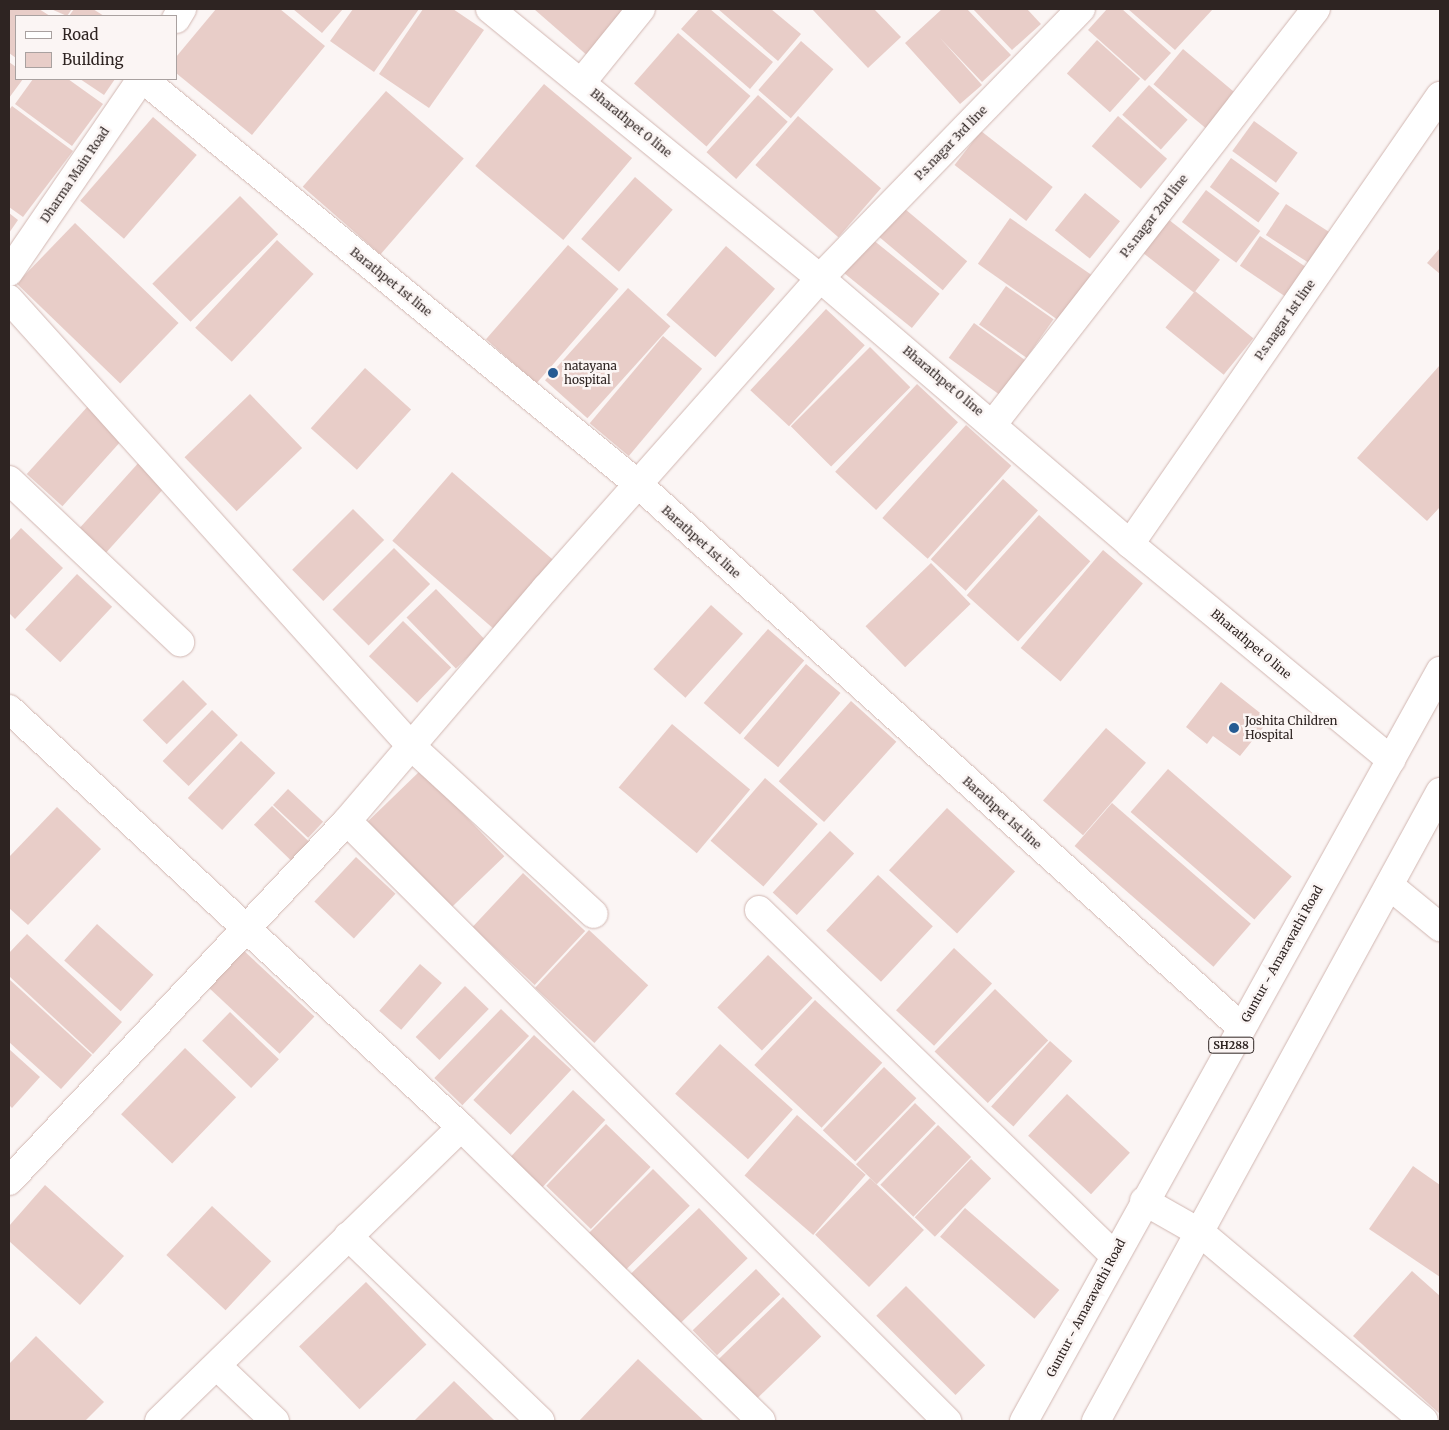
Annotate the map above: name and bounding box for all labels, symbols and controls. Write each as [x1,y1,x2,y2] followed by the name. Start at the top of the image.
[15,15,178,80] legend
[62,25,98,44] text: Road
[62,50,124,69] text: Building
[588,86,674,160] street label: Bharathpet 0 line
[912,103,990,183] street label: P.s.nagar 3rd line
[38,125,112,225] street label: Dharma Main Road
[1117,172,1191,260] street label: P.s.nagar 2nd line
[347,245,435,319] street label: Barathpet 1st line
[1252,277,1318,363] street label: P.s.nagar 1st line
[900,343,986,419] street label: Bharathpet 0 line
[564,359,617,387] place label: natayana hospital
[546,366,560,380] marker: natayana hospital
[659,503,743,581] street label: Barathpet 1st line
[1208,606,1294,682] street label: Bharathpet 0 line
[1245,714,1337,742] place label: Joshita Children Hospital
[1227,721,1241,735] marker: Joshita Children Hospital
[960,774,1044,852] street label: Barathpet 1st line
[1238,883,1326,1025] street label: Guntur - Amaravathi Road
[1207,1036,1255,1054] road number: SH288
[1044,1237,1128,1379] street label: Guntur - Amaravathi Road

